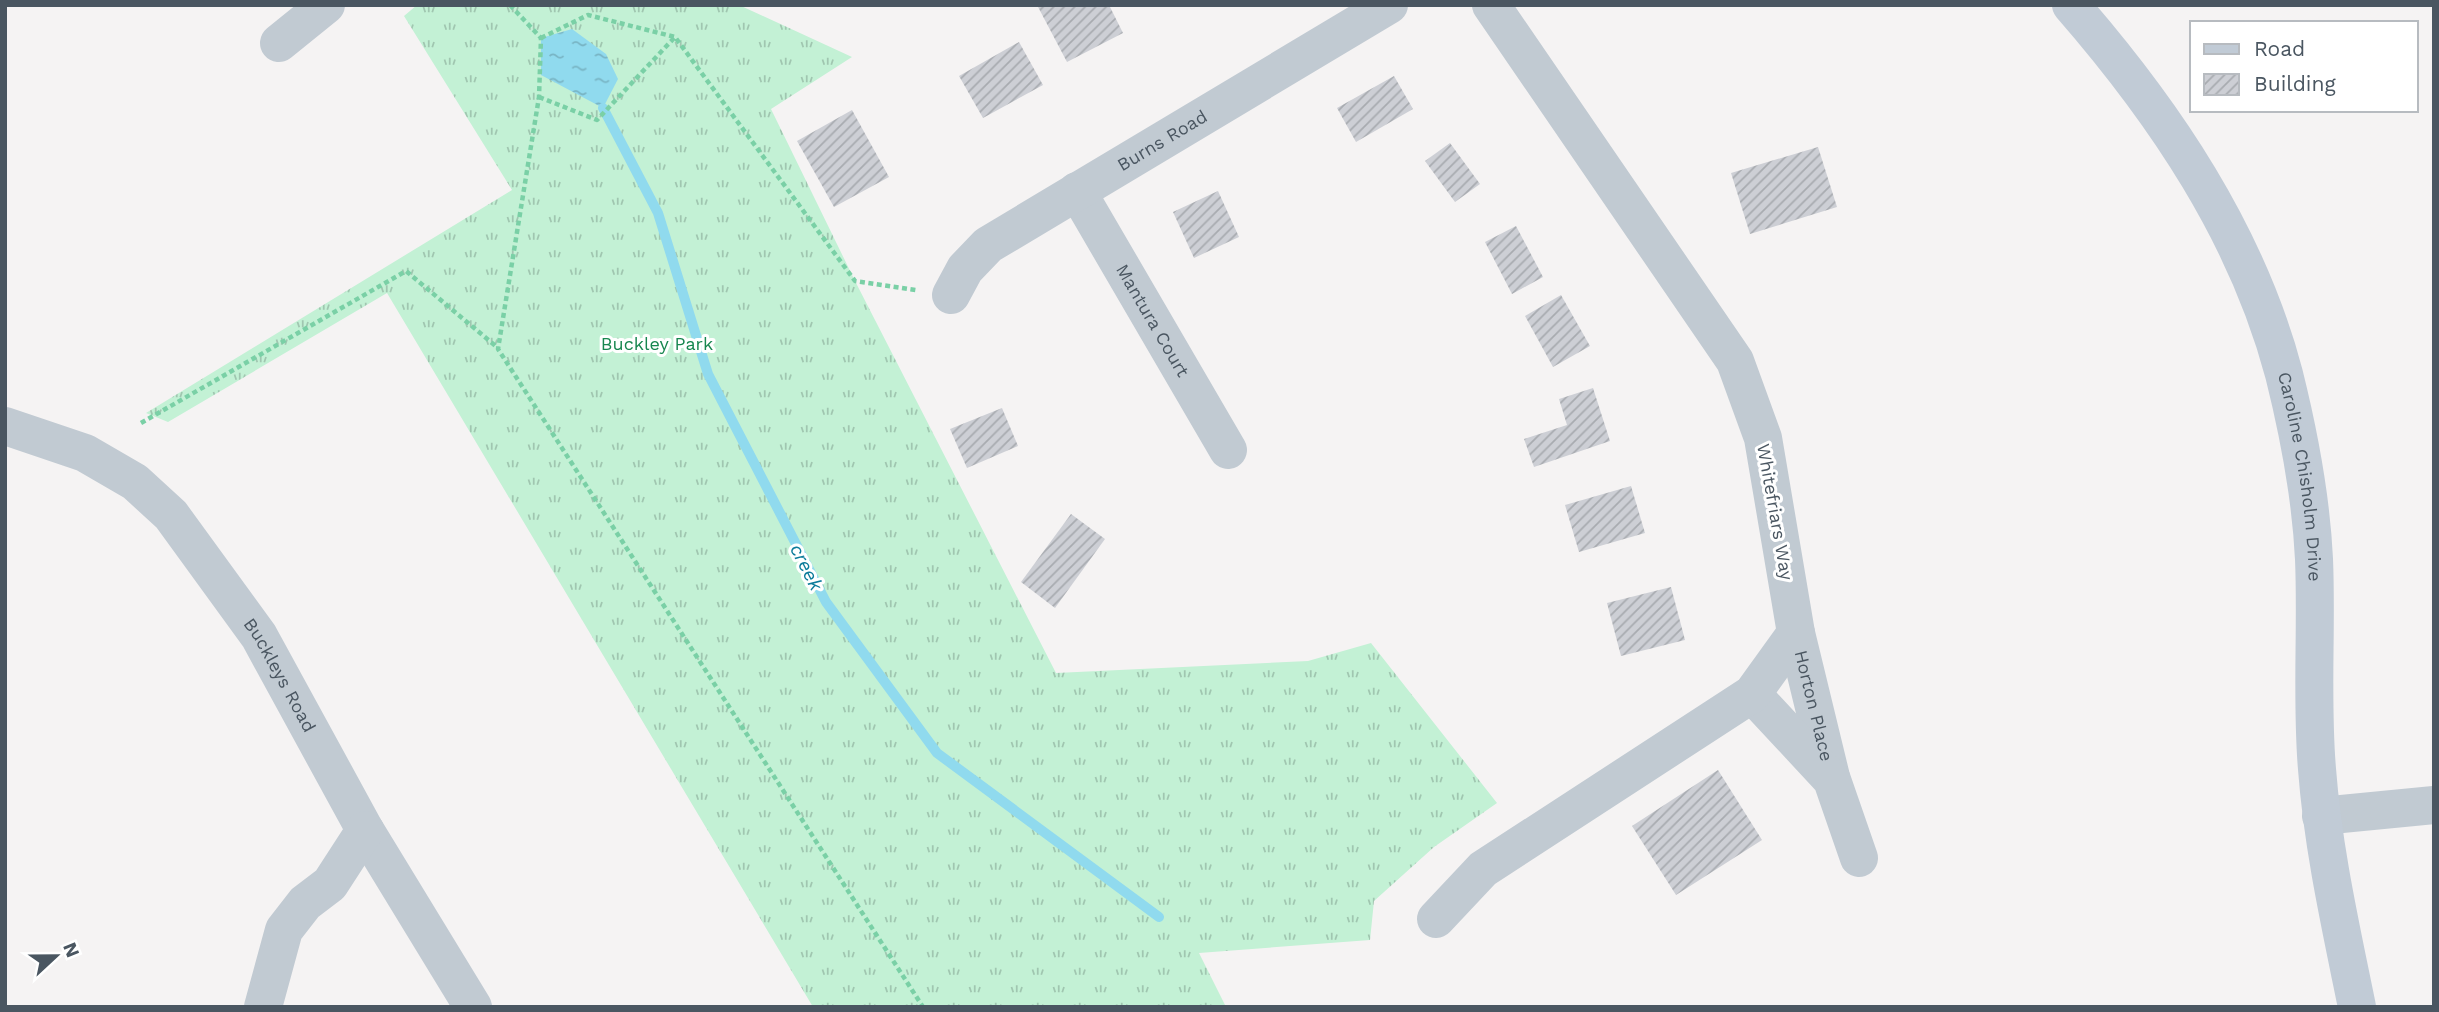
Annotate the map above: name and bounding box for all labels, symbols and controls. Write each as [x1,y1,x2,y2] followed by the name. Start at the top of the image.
[2190,21,2418,112] legend
[2254,36,2305,61] text: Road
[2254,71,2336,96] text: Building
[1113,105,1211,175] street label: Burns Road
[1112,260,1194,381] street label: Mantura Court
[601,333,713,354] park label: Buckley Park
[2274,370,2326,582] street label: Caroline Chisholm Drive
[1753,442,1798,582] street label: Whitefriars Way
[785,540,828,595] water label: creek
[240,614,320,736] street label: Buckleys Road
[1791,648,1838,763] street label: Horton Place
[21,921,91,991] north arrow
[58,939,85,961] text: N

